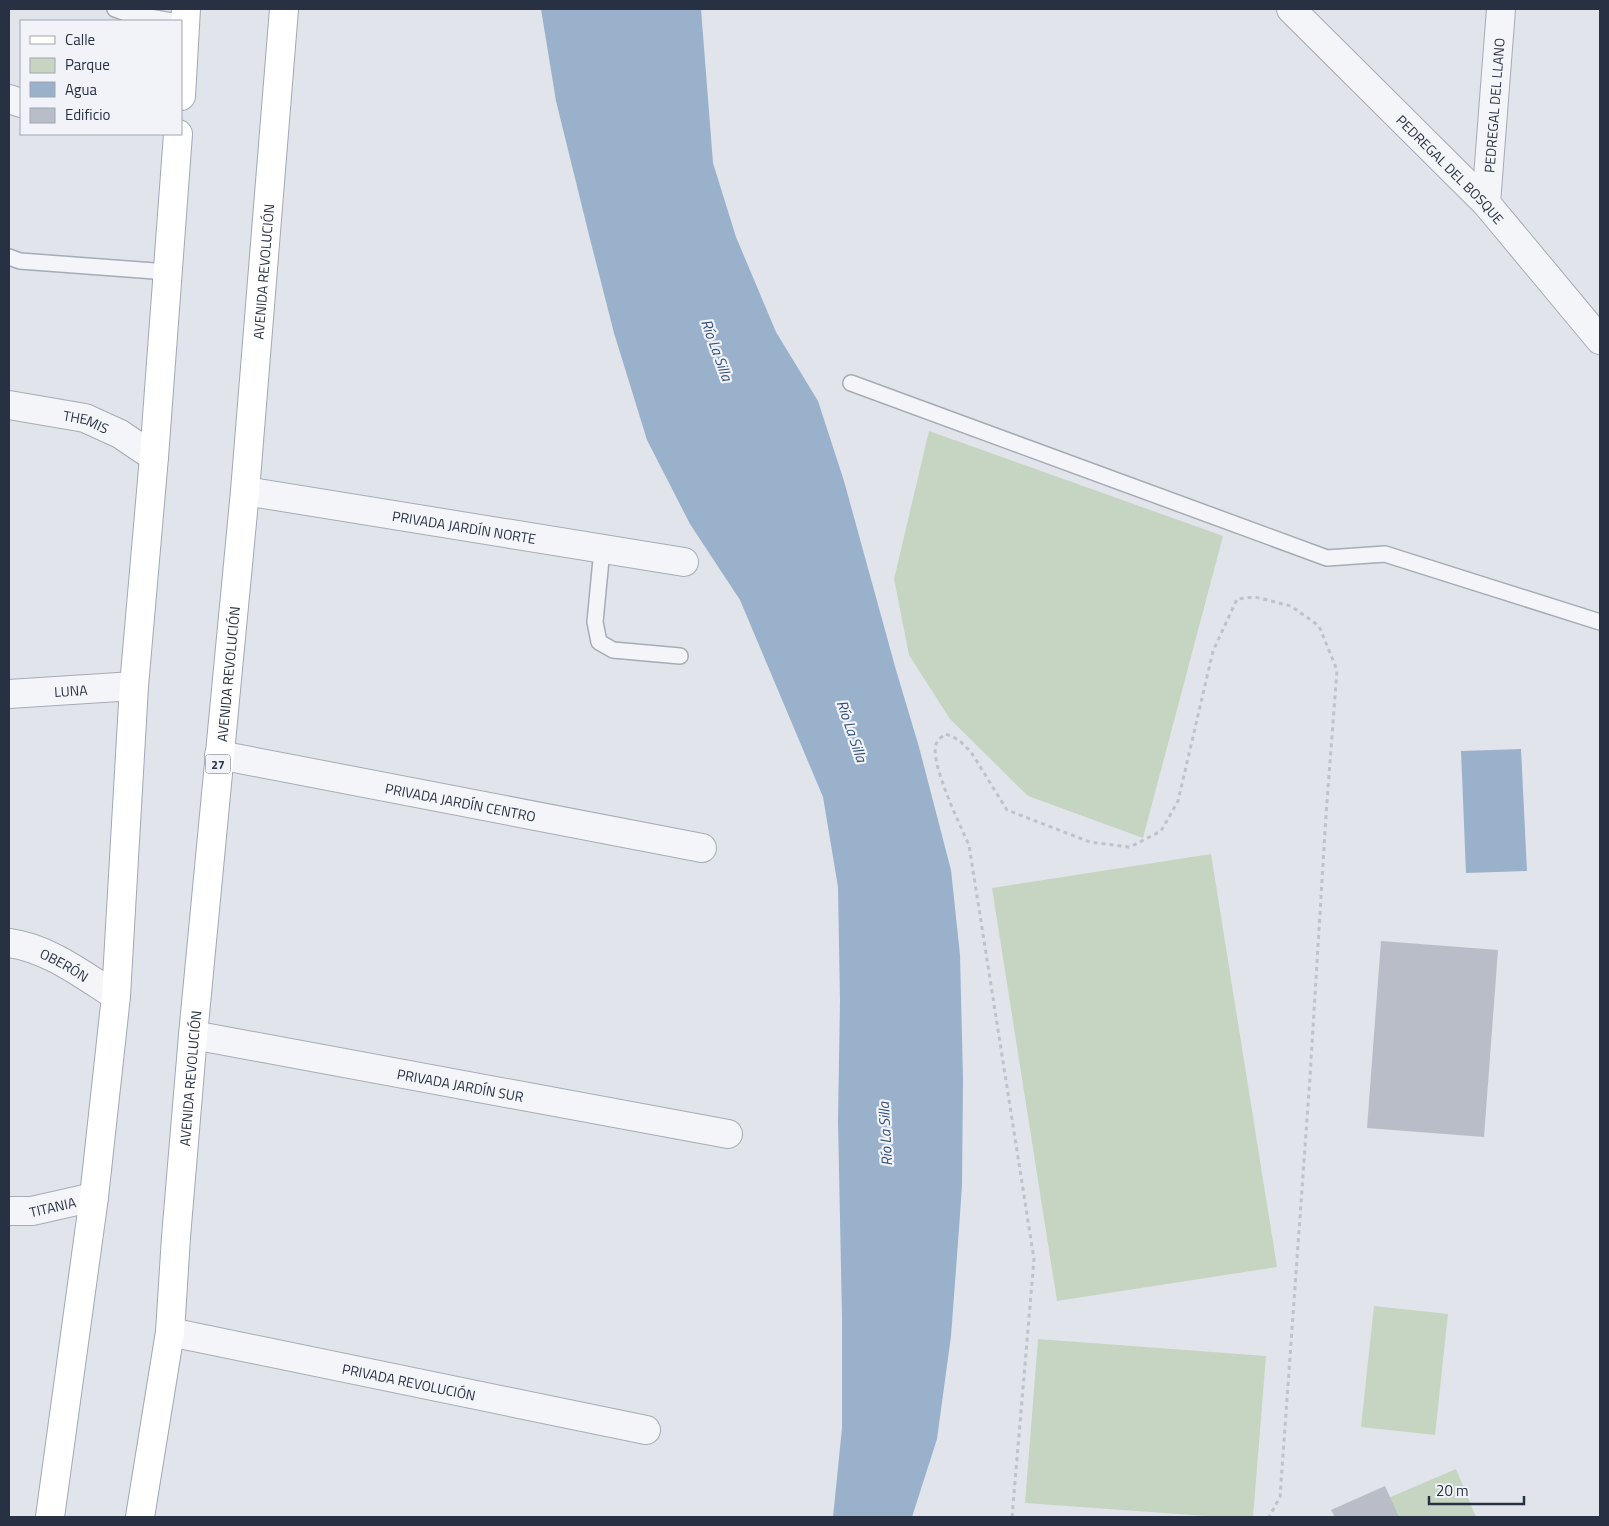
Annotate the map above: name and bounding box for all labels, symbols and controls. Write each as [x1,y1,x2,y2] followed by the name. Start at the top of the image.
[20,20,182,135] legend
[65,28,95,51] text: Calle
[1478,37,1509,174] street label: PEDREGAL DEL LLANO
[65,53,110,76] text: Parque
[65,78,97,101] text: Agua
[65,103,110,126] text: Edificio
[1392,109,1510,228] street label: PEDREGAL DEL BOSQUE
[247,203,279,340] street label: AVENIDA REVOLUCIÓN
[695,316,739,385] water label: Río La Silla
[62,404,113,438] street label: THEMIS
[391,504,538,548] street label: PRIVADA JARDÍN NORTE
[211,605,244,743] street label: AVENIDA REVOLUCIÓN
[54,678,89,702] street label: LUNA
[831,697,874,766] water label: Río La Silla
[206,754,230,774] road number: 27
[383,777,538,826] street label: PRIVADA JARDÍN CENTRO
[37,942,93,986] street label: OBERÓN
[173,1009,206,1147] street label: AVENIDA REVOLUCIÓN
[396,1063,525,1106] street label: PRIVADA JARDÍN SUR
[872,1100,898,1167] water label: Río La Silla
[27,1191,78,1222] street label: TITANIA
[340,1357,478,1405] street label: PRIVADA REVOLUCIÓN
[1429,1474,1524,1506] scale bar
[1436,1479,1469,1502] text: 20 m

